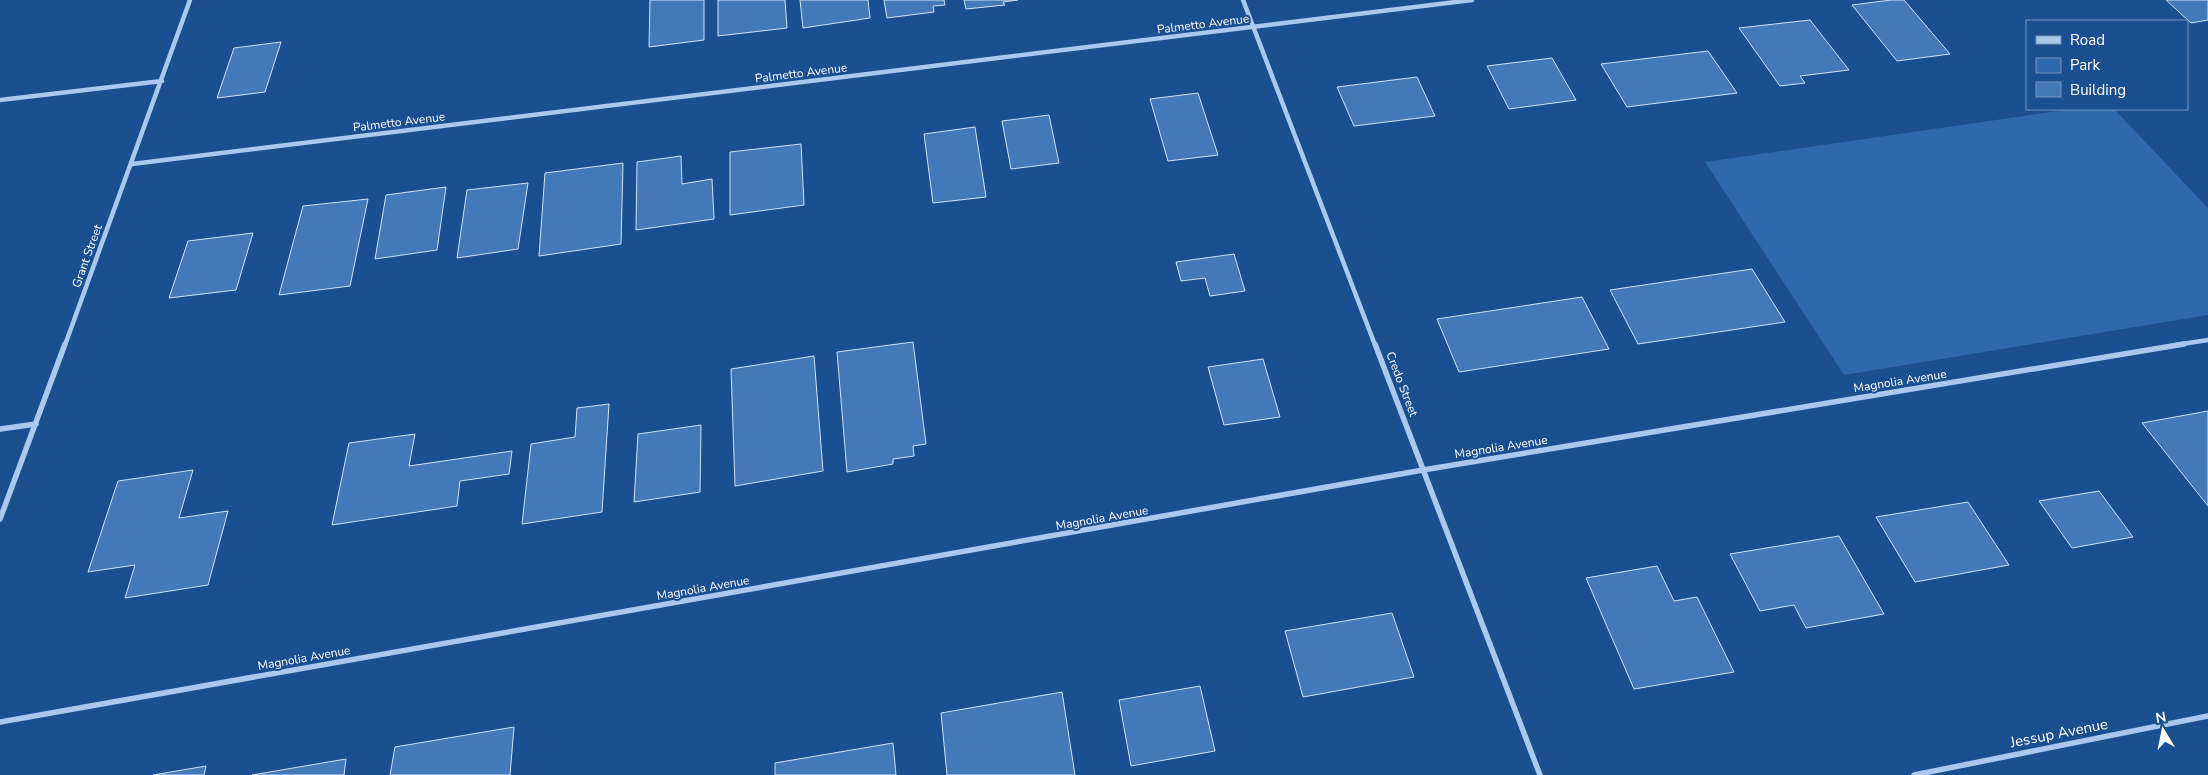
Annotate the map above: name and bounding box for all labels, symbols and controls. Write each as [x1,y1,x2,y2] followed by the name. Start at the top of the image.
[1156,10,1250,38] street label: Palmetto Avenue
[2026,20,2188,110] legend
[2070,30,2105,50] text: Road
[2070,55,2100,75] text: Park
[754,59,848,87] street label: Palmetto Avenue
[2070,80,2126,100] text: Building
[352,108,446,136] street label: Palmetto Avenue
[68,221,106,290] street label: Grant Street
[1382,349,1422,419] street label: Credo Street
[1852,366,1948,396] street label: Magnolia Avenue
[1453,432,1549,462] street label: Magnolia Avenue
[1054,502,1150,534] street label: Magnolia Avenue
[655,572,751,604] street label: Magnolia Avenue
[256,642,352,674] street label: Magnolia Avenue
[2138,705,2188,755] north arrow
[2154,707,2168,728] text: N
[2007,714,2110,752] street label: Jessup Avenue

